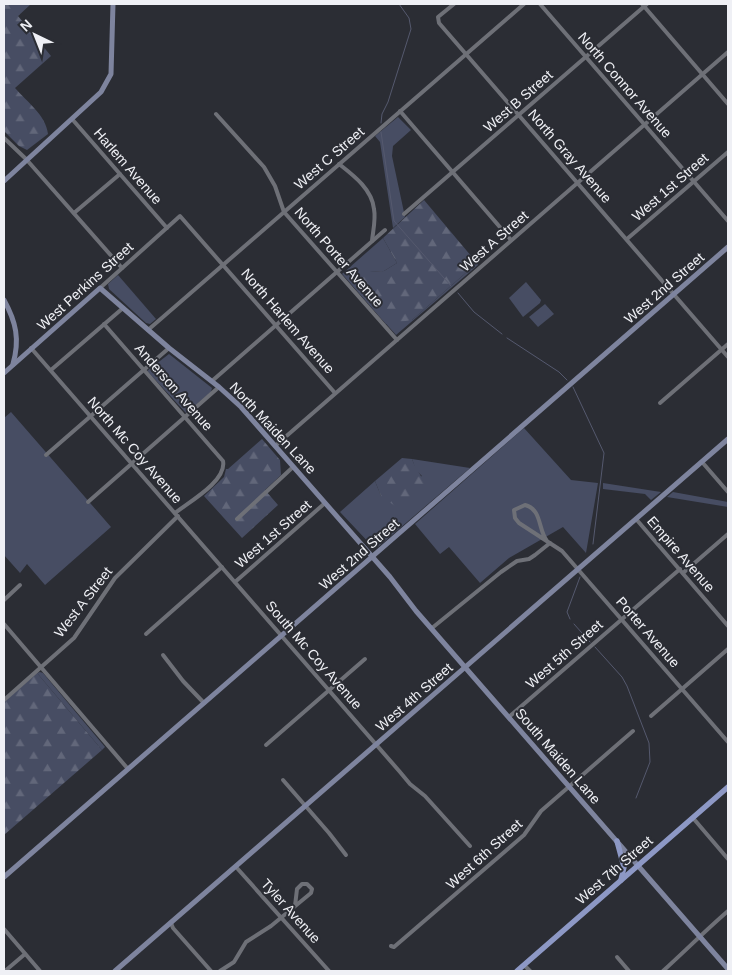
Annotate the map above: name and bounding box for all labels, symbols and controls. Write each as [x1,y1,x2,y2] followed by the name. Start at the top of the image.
[10,10,60,60] north arrow
[17,16,35,35] text: N
[575,29,675,141] street label: North Connor Avenue
[480,67,556,135] street label: West B Street
[525,106,615,206] street label: North Gray Avenue
[291,123,367,193] street label: West C Street
[91,125,165,207] street label: Harlem Avenue
[629,150,711,224] street label: West 1st Street
[291,204,387,310] street label: North Porter Avenue
[457,207,531,275] street label: West A Street
[34,239,136,333] street label: West Perkins Street
[621,249,707,327] street label: West 2nd Street
[238,265,338,377] street label: North Harlem Avenue
[132,340,216,434] street label: Anderson Avenue
[227,379,320,477] street label: North Maiden Lane
[84,393,186,507] street label: North Mc Coy Avenue
[232,497,314,571] street label: West 1st Street
[644,513,718,595] street label: Empire Avenue
[316,515,402,593] street label: West 2nd Street
[51,564,115,640] street label: West A Street
[613,593,683,671] street label: Porter Avenue
[263,598,366,713] street label: South Mc Coy Avenue
[522,616,606,692] street label: West 5th Street
[372,659,456,735] street label: West 4th Street
[512,705,604,807] street label: South Maiden Lane
[443,816,525,892] street label: West 6th Street
[572,832,656,908] street label: West 7th Street
[258,876,324,946] street label: Tyler Avenue

